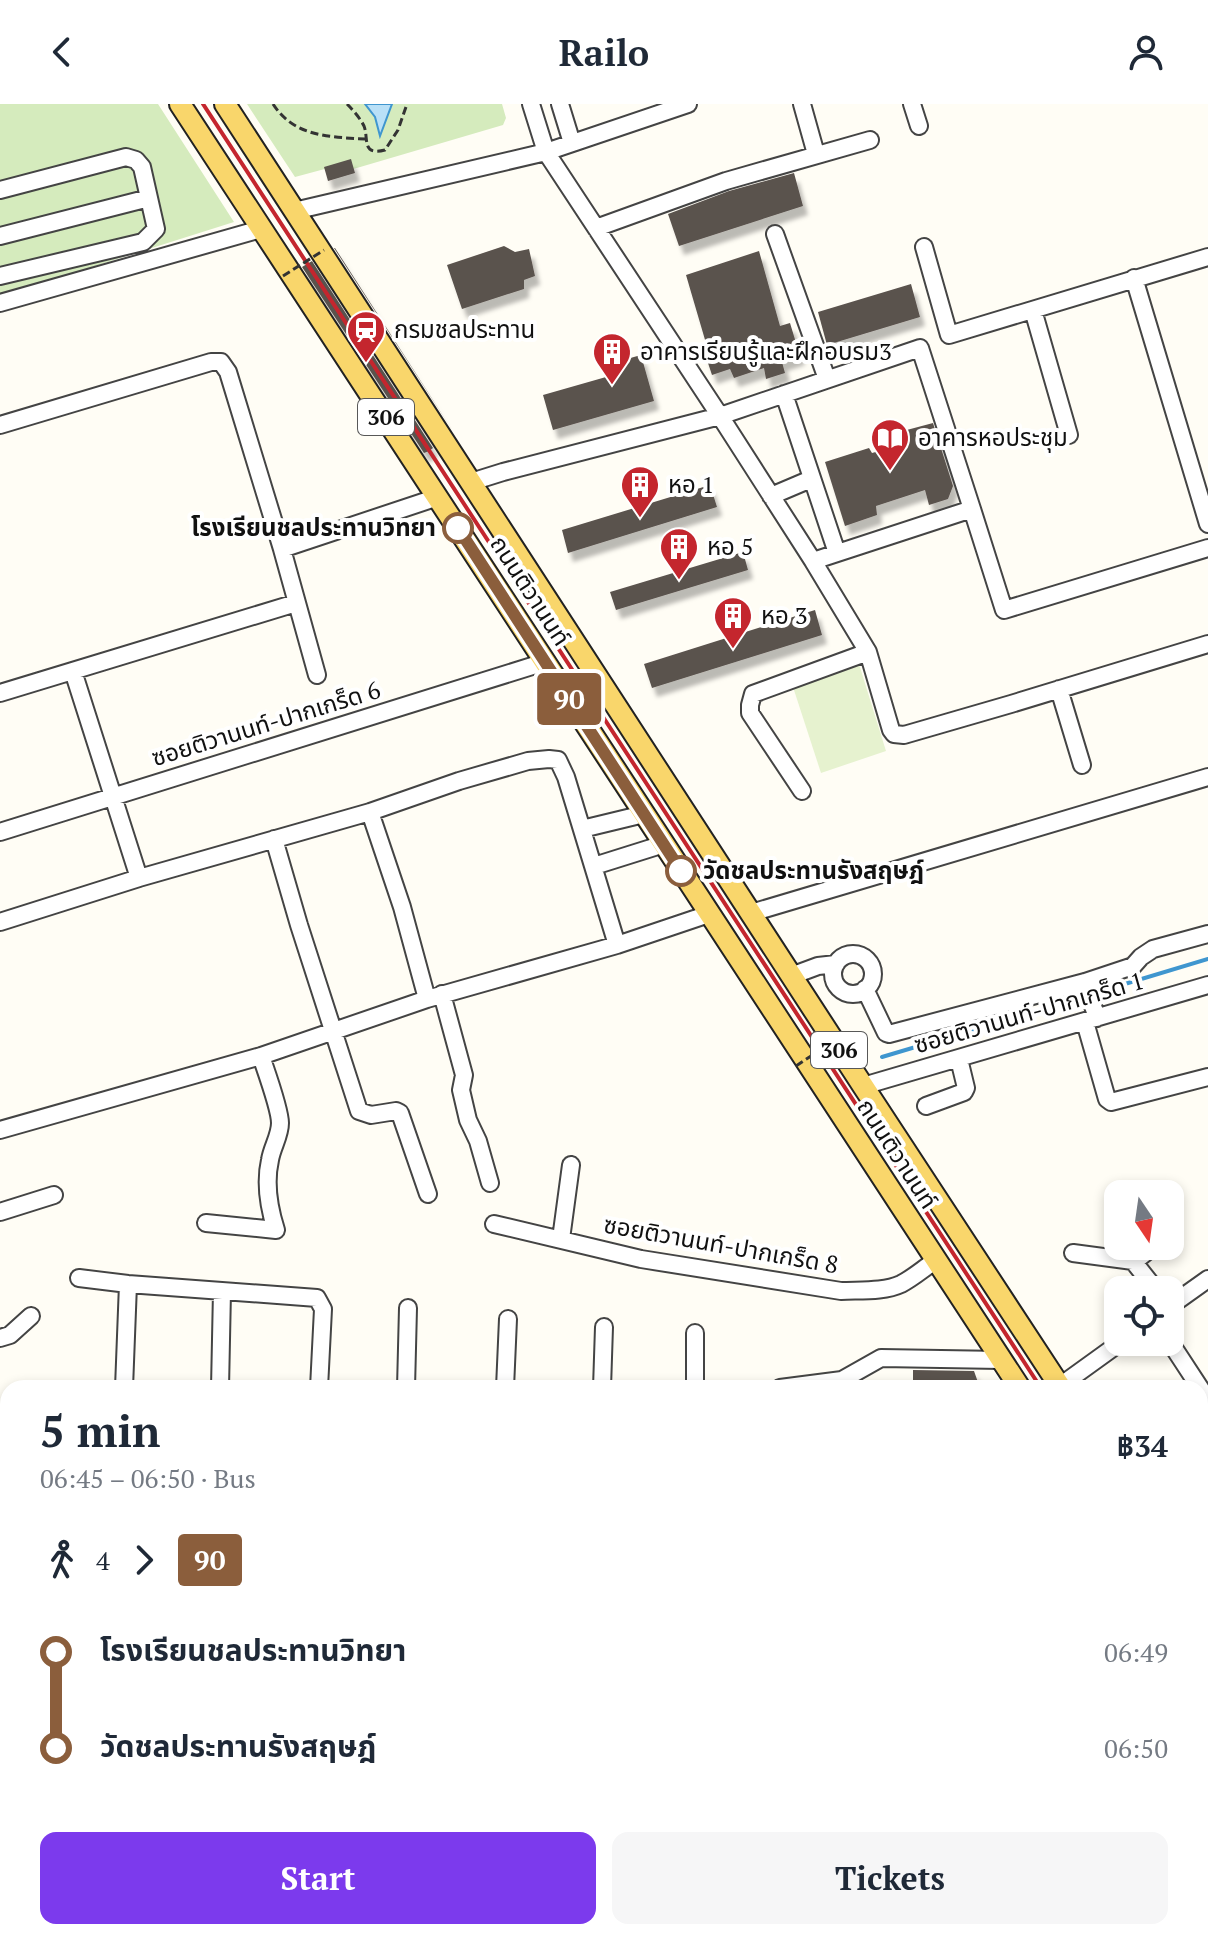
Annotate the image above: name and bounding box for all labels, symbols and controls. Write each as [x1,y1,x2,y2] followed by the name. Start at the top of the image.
[559,29,649,76] text: Railo
[40,30,84,74] icon: back
[1124,30,1168,74] icon: person
[345,309,387,364] station icon: กรมชลประทาน
[394,313,535,345] place label: กรมชลประทาน
[591,331,633,386] building icon: อาคารเรียนรู้และฝึกอบรม3
[640,335,892,367] place label: อาคารเรียนรู้และฝึกอบรม3
[358,399,414,435] road number: 306
[869,417,911,472] library icon: อาคารหอประชุม
[918,421,1068,453] place label: อาคารหอประชุม
[619,464,661,519] building icon: หอ 1
[668,468,715,500] place label: หอ 1
[191,511,436,543] place label: โรงเรียนชลประทานวิทยา
[443,513,473,543] marker: โรงเรียนชลประทานวิทยา
[658,526,700,581] building icon: หอ 5
[483,529,578,651] street label: ถนนติวานนท์
[707,530,754,562] place label: หอ 5
[712,595,754,650] building icon: หอ 3
[761,599,808,631] place label: หอ 3
[147,673,384,773] street label: ซอยติวานนท์-ปากเกร็ด 6
[533,673,605,725] line badge: 90
[553,680,585,717] text: 90
[703,854,924,886] place label: วัดชลประทานรังสฤษฎ์
[666,856,696,886] marker: วัดชลประทานรังสฤษฎ์
[910,964,1147,1060] street label: ซอยติวานนท์-ปากเกร็ด 1
[811,1032,867,1068] road number: 306
[850,1092,945,1214] street label: ถนนติวานนท์
[1104,1180,1184,1260] north arrow
[1104,1180,1184,1356] map controls
[601,1208,841,1280] street label: ซอยติวานนท์-ปากเกร็ด 8
[1104,1276,1184,1356] button: locate
[40,1401,160,1460] text: 5 min
[1117,1426,1168,1466] text: ฿34
[40,1461,256,1495] text: 06:45 – 06:50 · Bus
[40,1538,84,1582] icon: walk
[122,1538,166,1582] icon: forward
[194,1541,226,1578] text: 90
[96,1543,110,1577] text: 4
[100,1630,406,1670] text: โรงเรียนชลประทานวิทยา
[1104,1635,1168,1669] text: 06:49
[100,1726,376,1766] text: วัดชลประทานรังสฤษฎ์
[1104,1731,1168,1765] text: 06:50
[40,1832,596,1924] button: Start
[612,1832,1168,1924] button: Tickets

